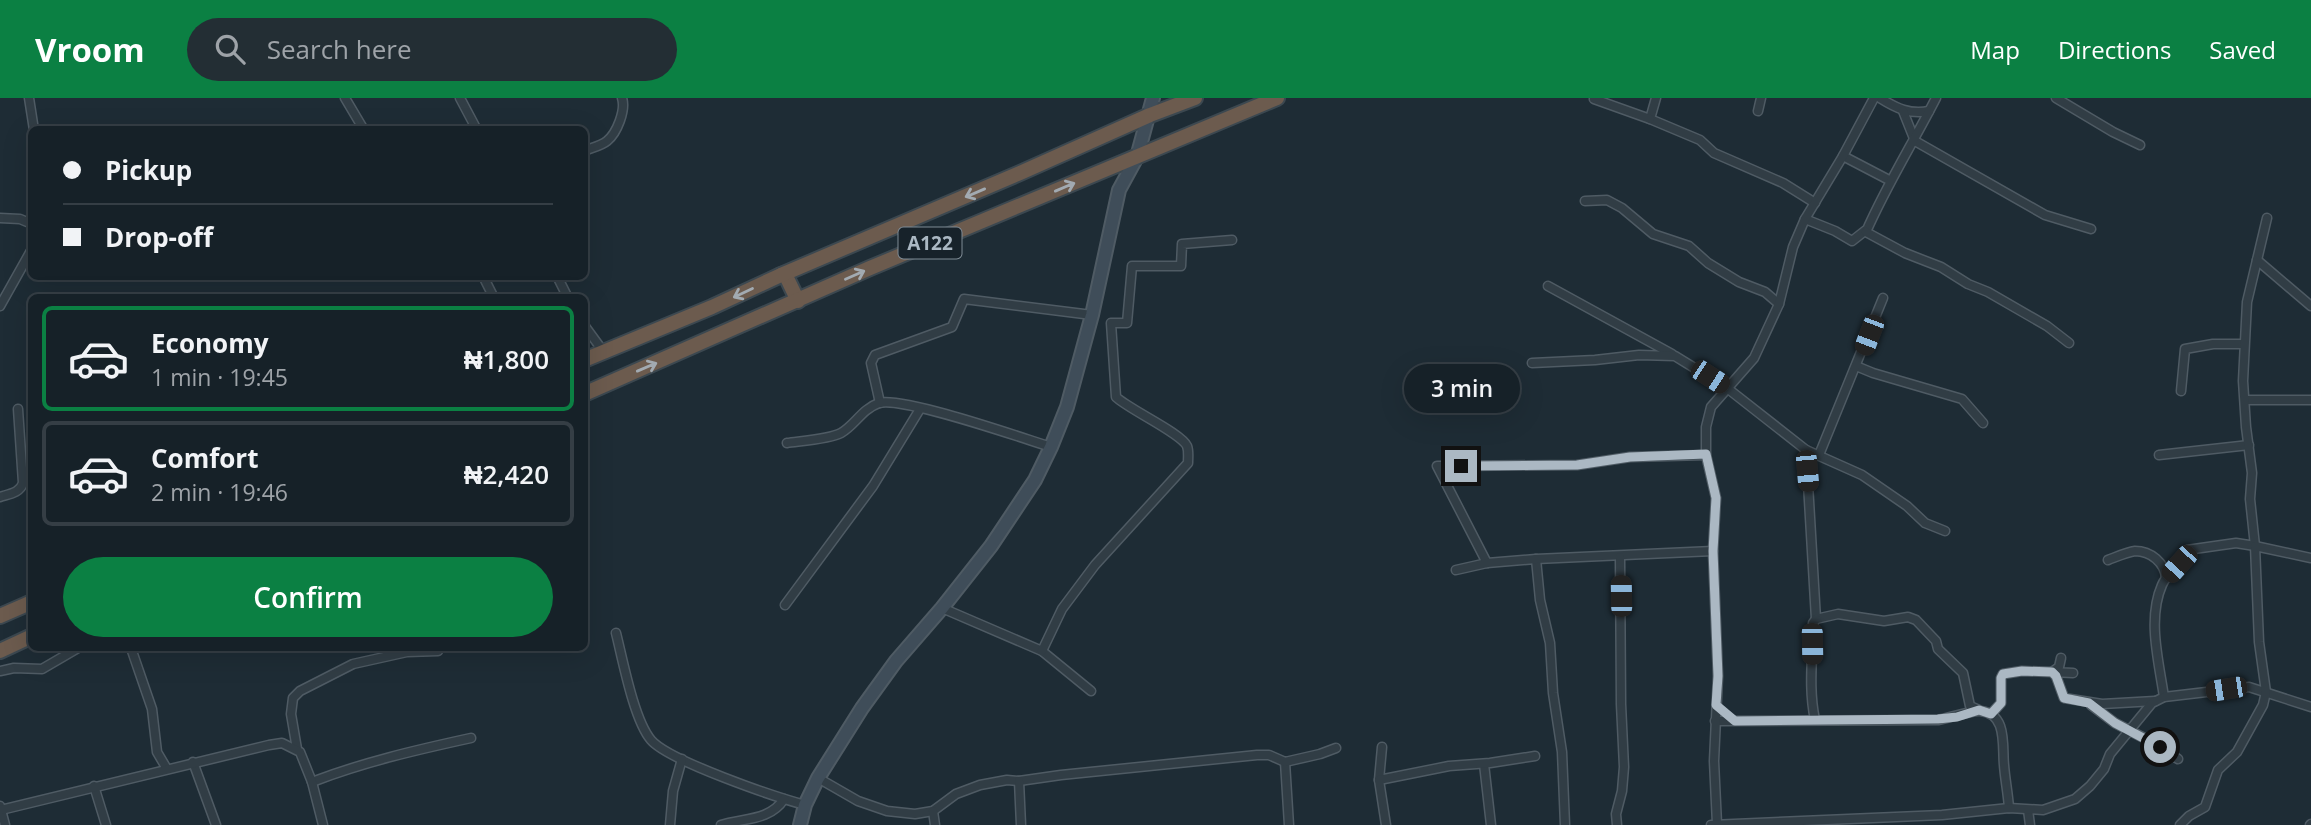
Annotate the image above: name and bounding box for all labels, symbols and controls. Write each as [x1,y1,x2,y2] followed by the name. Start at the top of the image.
[187,18,677,81] search box
[35,27,145,72] text: Vroom
[211,30,249,68] icon: search
[267,31,412,67] text: Search here
[1970,33,2020,66] text: Map
[2058,33,2171,66] text: Directions
[2209,33,2276,66] text: Saved
[105,152,192,188] text: Pickup
[1053,180,1075,193] one-way arrow
[964,187,986,200] one-way arrow
[105,219,213,255] text: Drop-off
[898,228,962,258] road number: A122
[844,268,865,281] one-way arrow
[733,287,754,300] one-way arrow
[1852,312,1887,358] car
[151,325,269,361] text: Economy
[67,327,130,390] icon: car
[464,341,549,377] text: ₦1,800
[1687,357,1734,397] car
[636,360,657,373] one-way arrow
[151,361,288,393] text: 1 min · 19:45
[1403,364,1519,414] callout: 3 min
[1431,372,1493,404] text: 3 min
[151,440,258,476] text: Comfort
[67,442,130,505] icon: car
[1795,449,1820,493] car
[1445,450,1477,482] route end
[464,456,549,492] text: ₦2,420
[151,476,288,508] text: 2 min · 19:46
[2158,541,2201,587] car
[63,557,553,637] button: Confirm
[1611,575,1632,617] car
[1802,623,1823,665] car
[2204,675,2249,703] car
[2144,731,2176,763] route start

